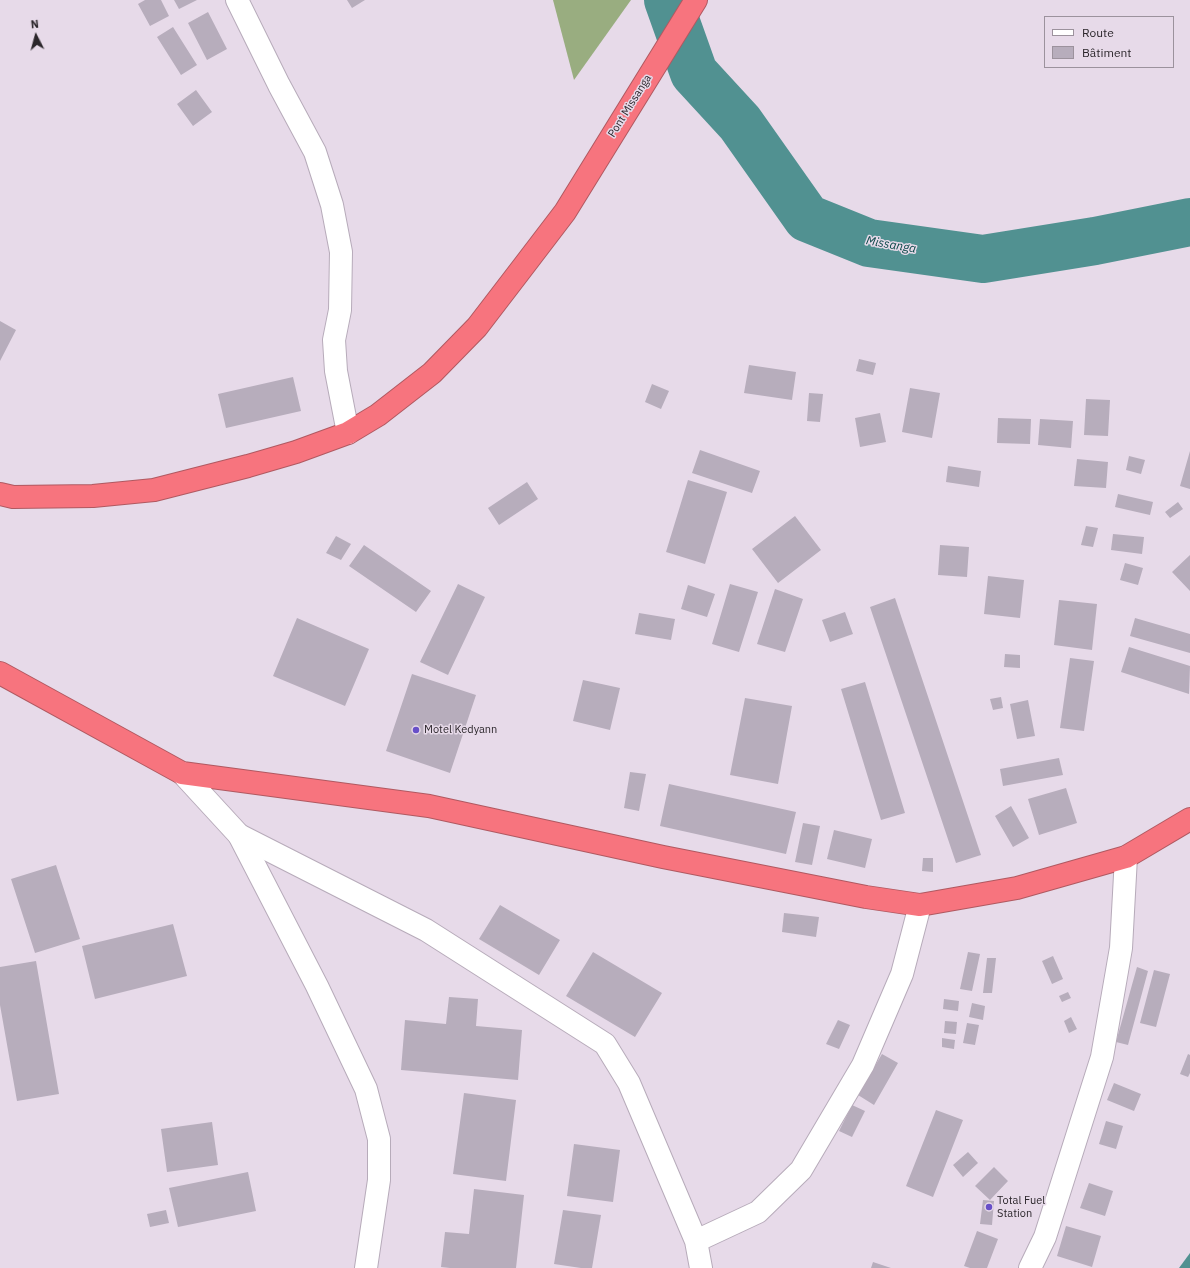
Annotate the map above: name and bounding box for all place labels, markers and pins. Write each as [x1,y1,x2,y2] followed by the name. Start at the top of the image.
[424,723,497,737] place label: Motel Kedyann
[411,725,421,735] marker: Motel Kedyann
[997,1194,1045,1220] place label: Total Fuel Station
[984,1202,994,1212] marker: Total Fuel Station

